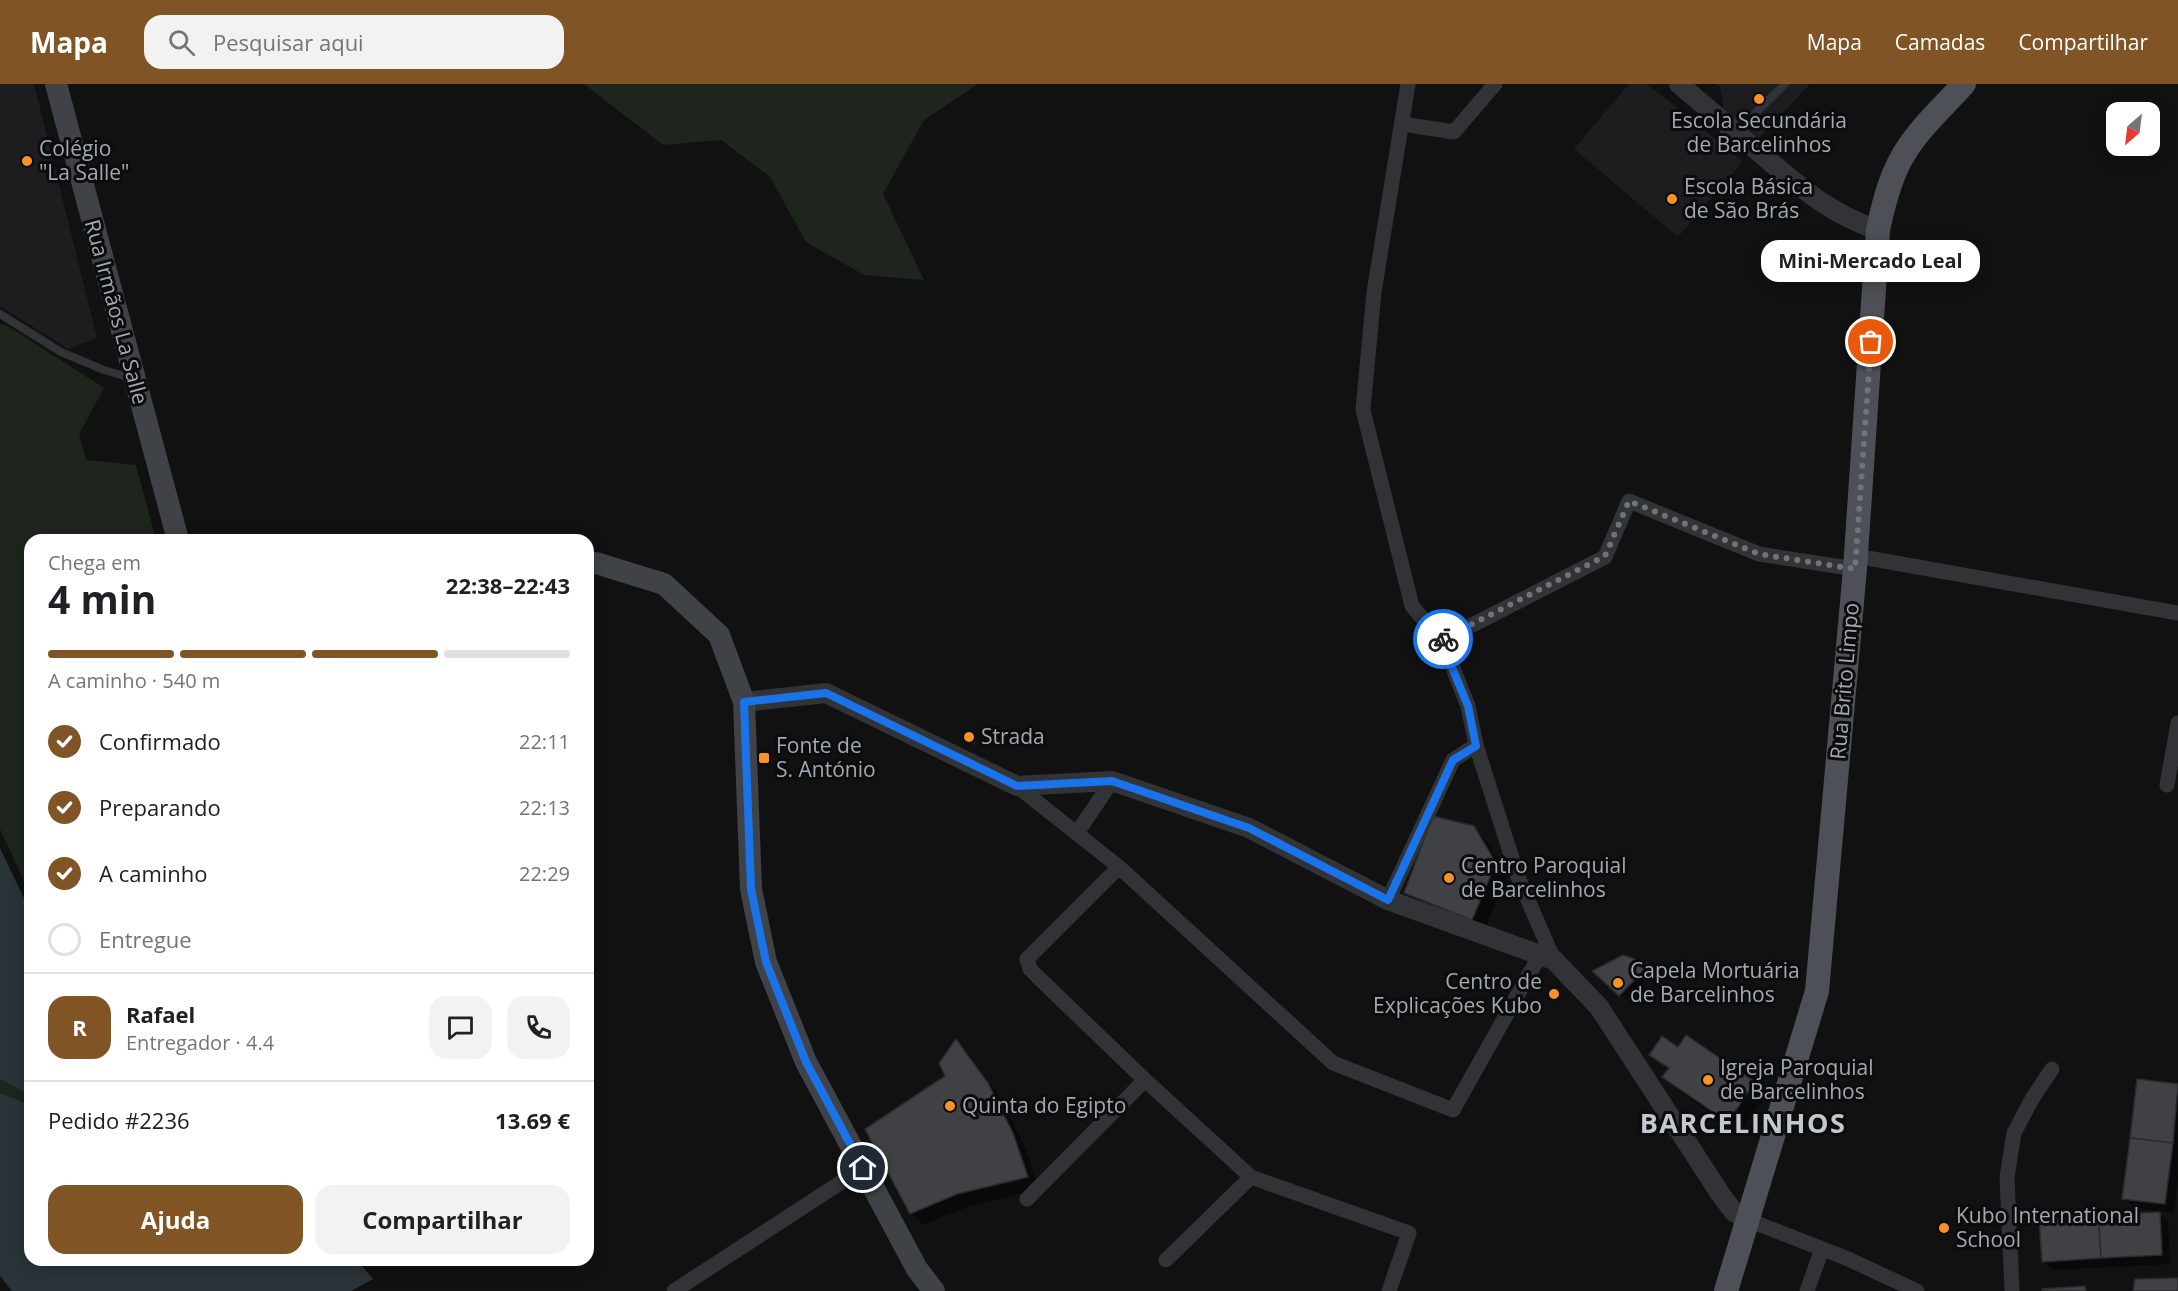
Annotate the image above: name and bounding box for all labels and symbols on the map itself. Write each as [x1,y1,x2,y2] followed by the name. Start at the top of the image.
[1752,92,1766,106] marker: Escola Secundária de Barcelinhos
[2106,102,2160,156] north arrow
[1671,106,1847,158] place label: Escola Secundária de Barcelinhos
[39,134,129,186] place label: Colégio "La Salle"
[20,154,34,168] marker: Colégio "La Salle"
[1684,172,1813,224] place label: Escola Básica de São Brás
[1665,192,1679,206] marker: Escola Básica de São Brás
[79,216,155,407] street label: Rua Irmãos La Salle
[1762,240,1980,282] callout: Mini-Mercado Leal
[1845,316,1896,367] pin
[1823,601,1865,760] street label: Rua Brito Limpo
[1413,609,1473,669] courier
[981,722,1045,750] place label: Strada
[962,730,976,744] marker: Strada
[776,731,876,783] place label: Fonte de S. António
[757,751,771,765] marker: Fonte de S. António
[1461,851,1627,903] place label: Centro Paroquial de Barcelinhos
[1442,871,1456,885] marker: Centro Paroquial de Barcelinhos
[1630,956,1800,1008] place label: Capela Mortuária de Barcelinhos
[1373,967,1542,1019] place label: Centro de Explicações Kubo
[1611,976,1625,990] marker: Capela Mortuária de Barcelinhos
[1547,987,1561,1001] marker: Centro de Explicações Kubo
[1720,1053,1874,1105] place label: Igreja Paroquial de Barcelinhos
[1701,1073,1715,1087] marker: Igreja Paroquial de Barcelinhos
[962,1091,1126,1119] place label: Quinta do Egipto
[943,1099,957,1113] marker: Quinta do Egipto
[1640,1104,1846,1141] district label: BARCELINHOS
[837,1142,888,1193] pin
[1956,1201,2139,1253] place label: Kubo International School
[1937,1221,1951,1235] marker: Kubo International School

